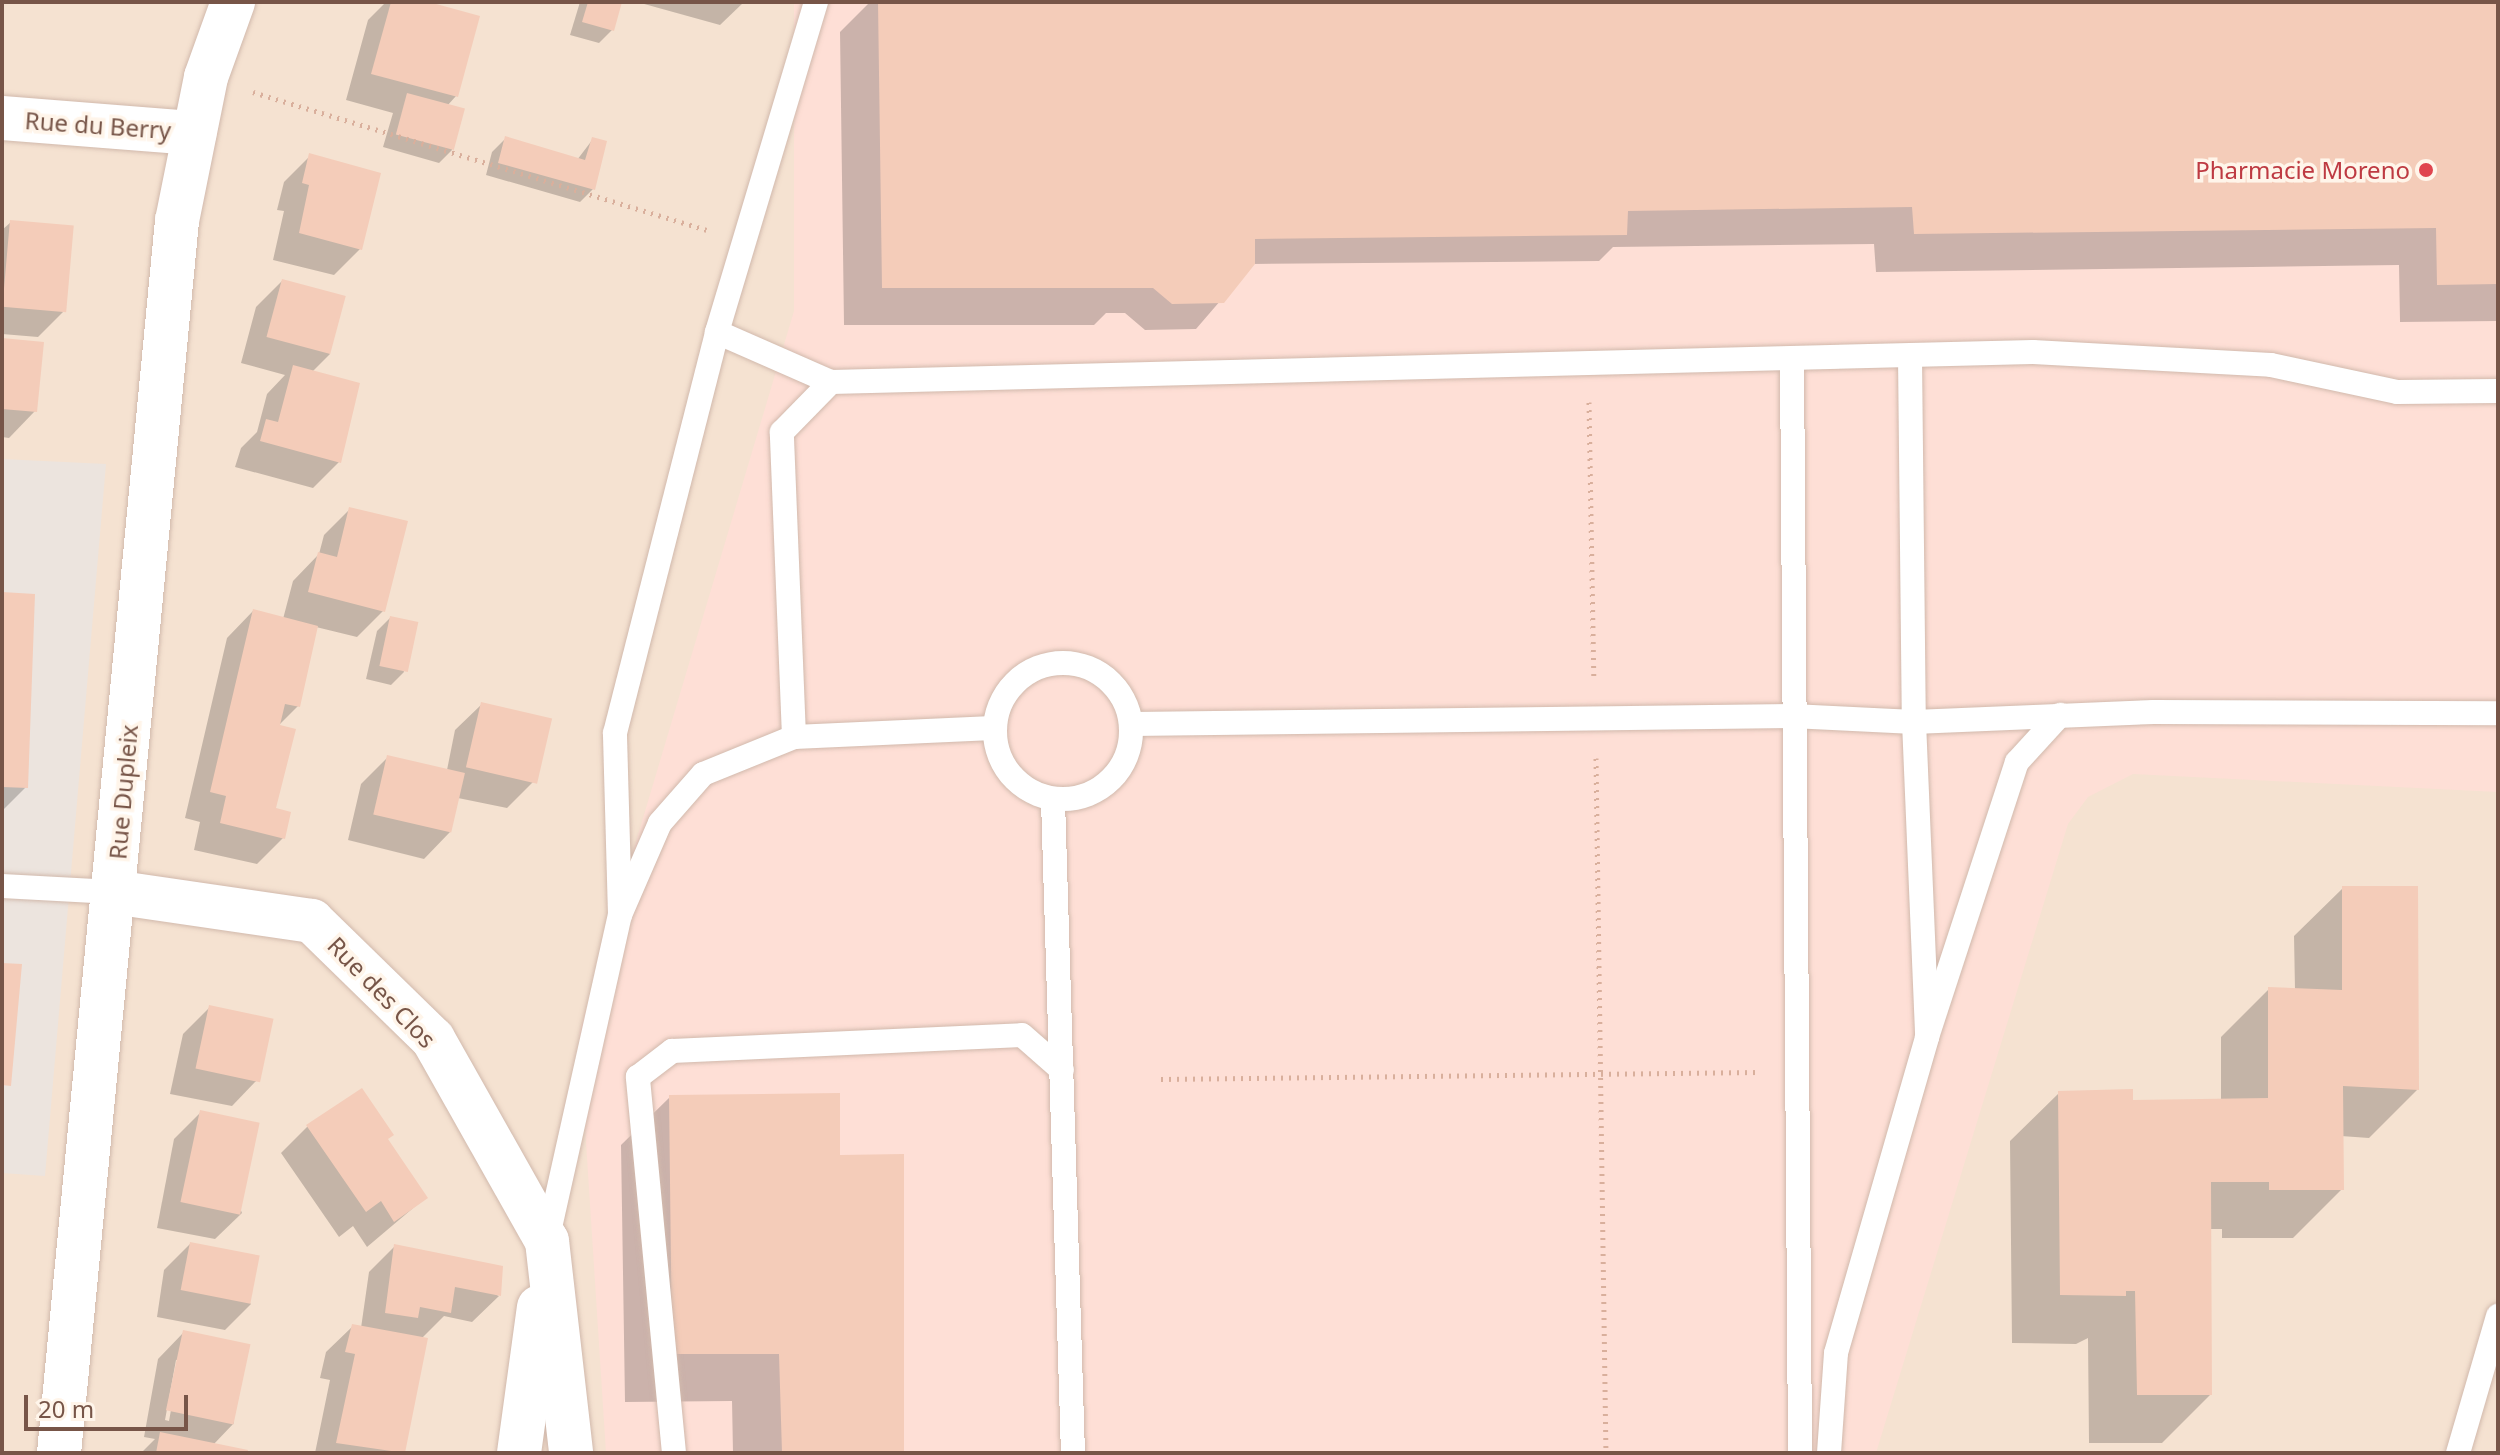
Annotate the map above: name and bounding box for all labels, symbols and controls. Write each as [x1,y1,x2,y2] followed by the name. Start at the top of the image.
[24,106,172,144] street label: Rue du Berry
[2195,156,2410,184] place label: Pharmacie Moreno
[2417,161,2435,179] marker: Pharmacie Moreno
[103,723,143,861] street label: Rue Dupleix
[322,931,442,1053] street label: Rue des Clos
[28,1379,192,1429] scale bar
[38,1392,94,1425] text: 20 m

